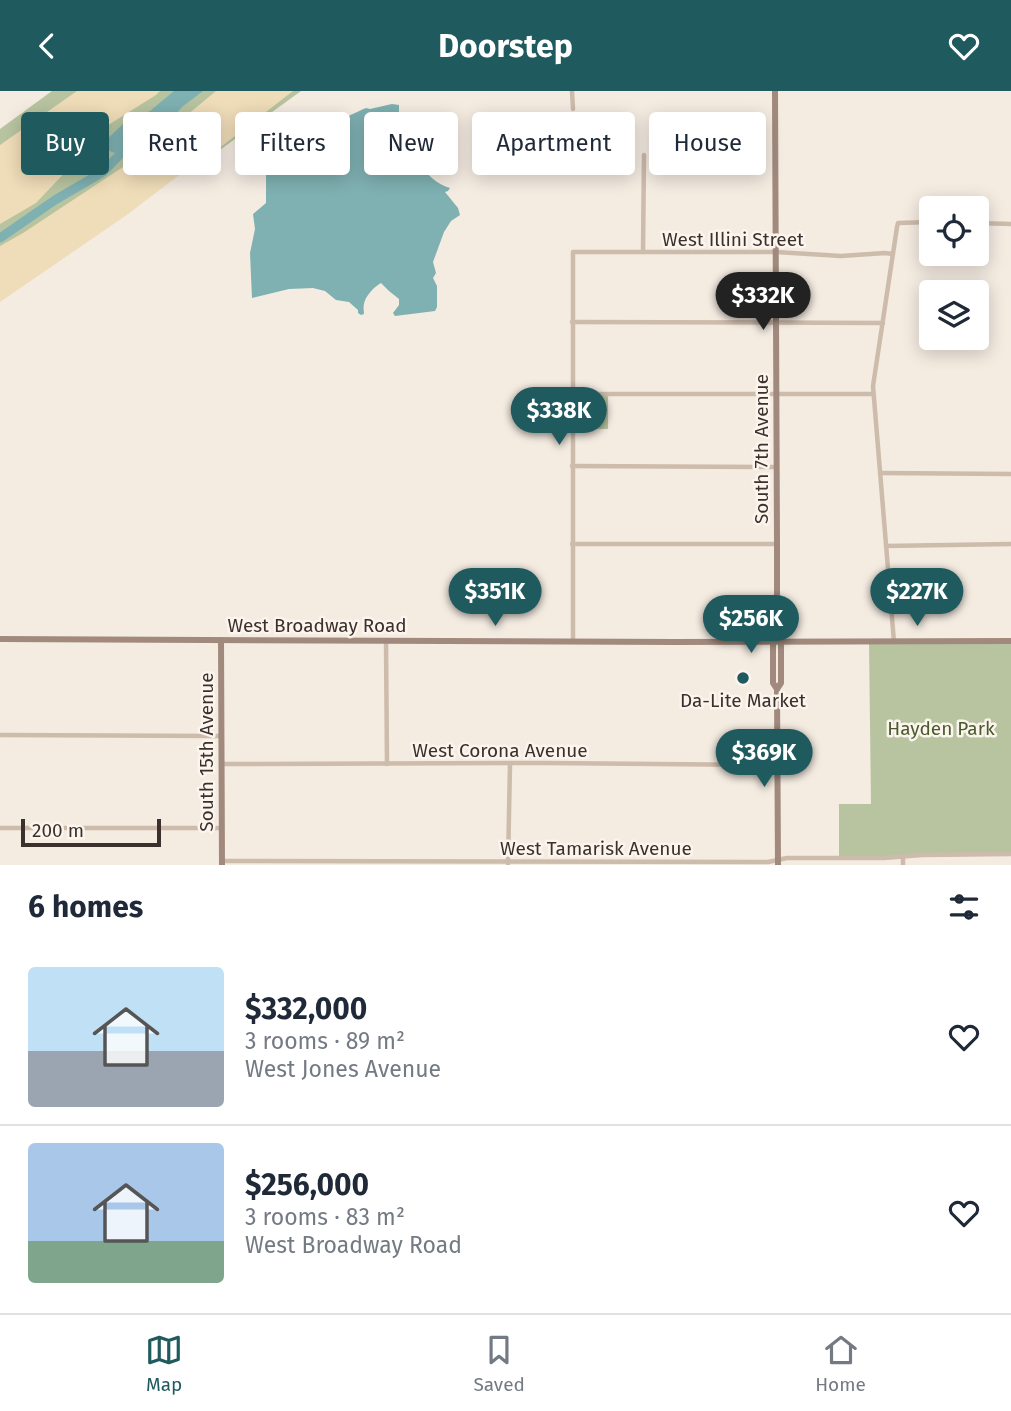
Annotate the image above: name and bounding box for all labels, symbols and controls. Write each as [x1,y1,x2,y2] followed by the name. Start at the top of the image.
[28,27,66,65] icon: back
[438,27,573,65] text: Doorstep
[945,27,983,65] icon: heart
[21,112,109,175] chip: Buy
[123,112,221,175] chip: Rent
[235,112,350,175] chip: Filters
[364,112,458,175] chip: New
[472,112,635,175] chip: Apartment
[649,112,766,175] chip: House
[919,196,989,350] map controls
[919,196,989,266] button: locate
[662,228,804,251] street label: West Illini Street
[714,273,812,332] pin: $332K
[919,280,989,350] button: layers
[732,281,794,309] text: $332K
[750,374,773,524] street label: South 7th Avenue
[510,387,608,447] pin: $338K
[527,396,591,424] text: $338K
[446,568,544,628] pin: $351K
[868,568,966,628] pin: $227K
[465,577,525,605] text: $351K
[886,577,948,605] text: $227K
[702,595,800,655] pin: $256K
[719,604,783,632] text: $256K
[227,614,407,637] street label: West Broadway Road
[735,670,751,686] marker: Da-Lite Market
[195,672,218,832] street label: South 15th Avenue
[680,689,806,712] place label: Da-Lite Market
[887,717,995,740] park label: Hayden Park
[715,729,813,789] pin: $369K
[732,738,796,766] text: $369K
[412,739,588,762] street label: West Corona Avenue
[21,816,161,848] scale bar
[32,819,84,842] text: 200 m
[500,837,692,860] street label: West Tamarisk Avenue
[945,888,983,926] icon: filters
[28,889,143,925] text: 6 homes
[245,991,367,1027] text: $332,000
[84,995,168,1079] icon: home
[945,1018,983,1056] icon: heart
[245,1027,405,1055] text: 3 rooms · 89 m²
[245,1055,441,1083] text: West Jones Avenue
[245,1167,369,1203] text: $256,000
[84,1171,168,1255] icon: home
[945,1194,983,1232] icon: heart
[245,1203,405,1231] text: 3 rooms · 83 m²
[245,1231,462,1259] text: West Broadway Road
[145,1331,183,1396] tab: Map
[473,1331,525,1396] tab: Saved
[815,1331,866,1396] tab: Home

